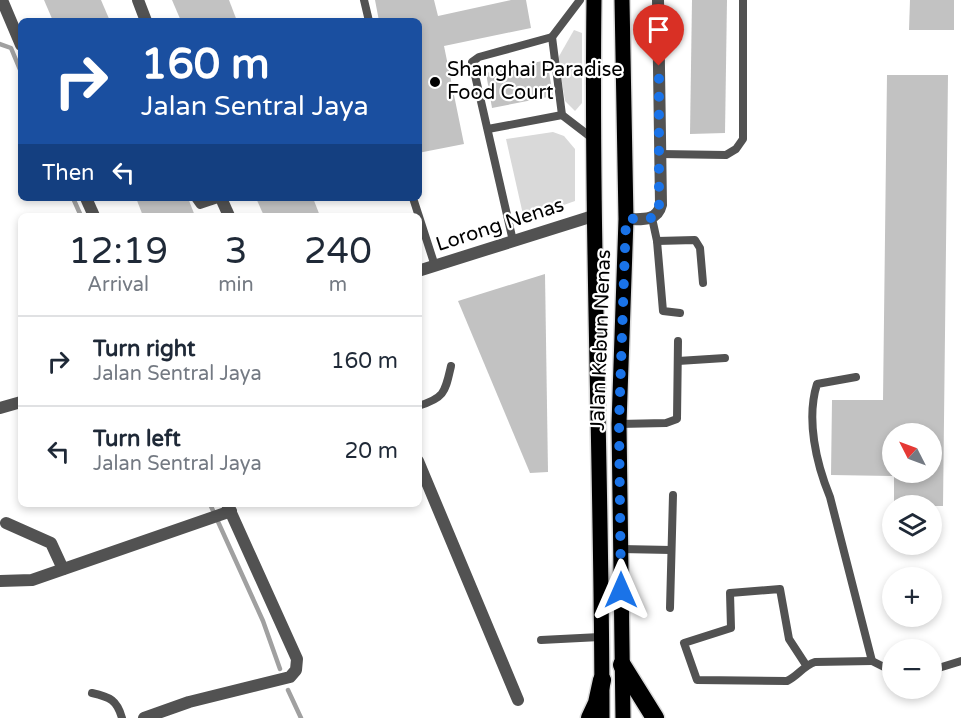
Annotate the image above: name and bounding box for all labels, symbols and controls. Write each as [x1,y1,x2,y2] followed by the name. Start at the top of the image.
[633,4,684,66] pin
[642,13,675,46] icon: arrive
[141,39,270,90] text: 160 m
[42,42,120,120] icon: right
[447,58,623,105] place label: Shanghai Paradise Food Court
[428,75,442,89] marker: Shanghai Paradise Food Court
[141,90,369,123] text: Jalan Sentral Jaya
[107,156,140,189] icon: left
[42,160,95,186] text: Then
[433,193,567,257] street label: Lorong Nenas
[68,230,168,273] text: 12:19
[225,230,247,273] text: 3
[304,230,372,273] text: 240
[586,249,616,431] street label: Jalan Kebun Nenas
[87,273,149,297] text: Arrival
[218,273,254,297] text: min
[329,273,347,297] text: m
[93,336,195,362] text: Turn right
[42,345,75,378] icon: right
[331,348,398,374] text: 160 m
[93,362,262,386] text: Jalan Sentral Jaya
[882,423,942,483] north arrow
[882,423,942,699] map controls
[93,426,181,452] text: Turn left
[42,435,75,468] icon: left
[344,438,398,464] text: 20 m
[93,452,262,476] text: Jalan Sentral Jaya
[882,495,942,555] button: layers
[589,558,653,622] position arrow
[882,567,942,627] button: +
[882,639,942,699] button: −

